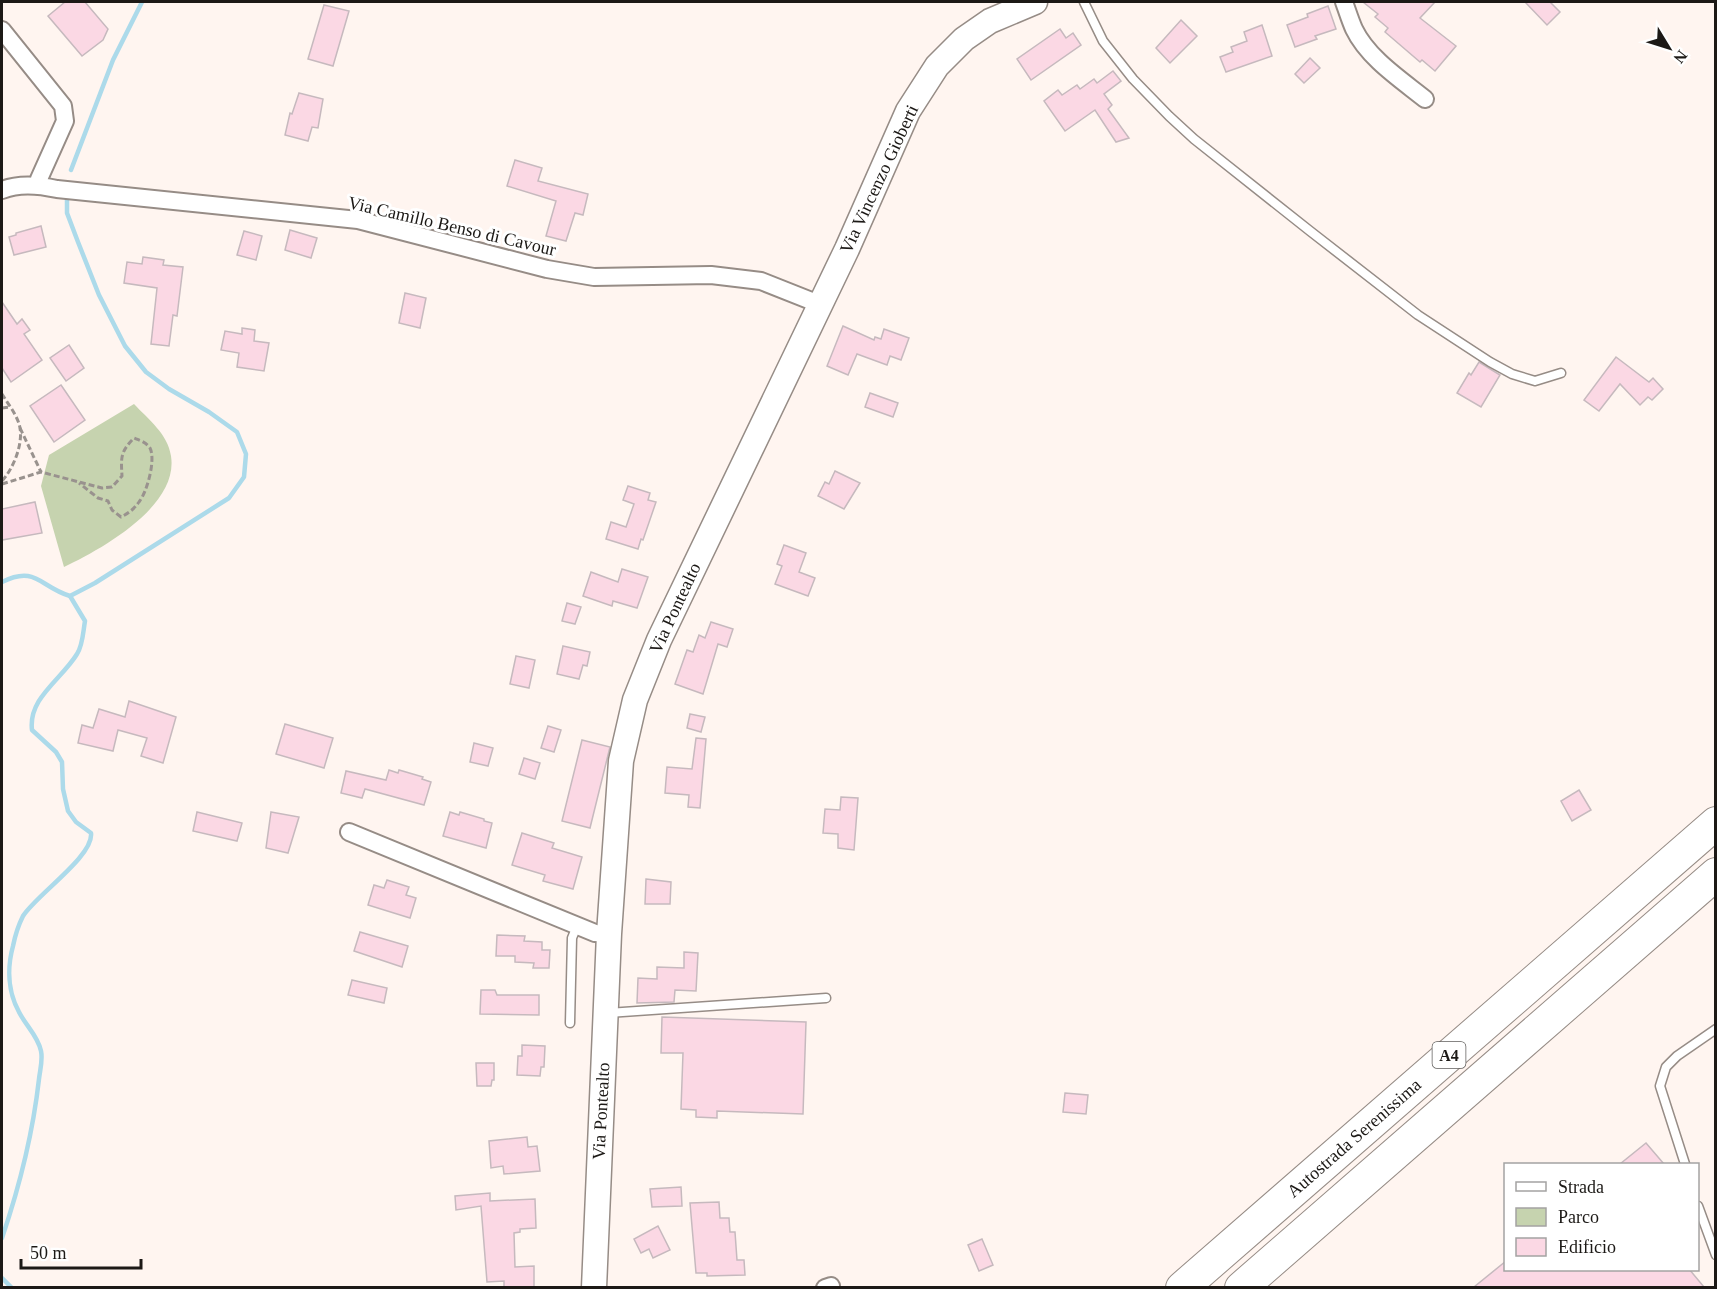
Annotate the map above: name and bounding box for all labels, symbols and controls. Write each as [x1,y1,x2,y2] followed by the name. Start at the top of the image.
[1639,18,1699,78] north arrow
[1670,47,1691,67] text: N
[836,102,922,256] street label: Via Vincenzo Gioberti
[346,192,558,260] street label: Via Camillo Benso di Cavour
[645,560,705,656] street label: Via Pontealto
[1432,1042,1466,1068] road number: A4
[588,1062,614,1160] street label: Via Pontealto
[1283,1075,1425,1201] street label: Autostrada Serenissima
[1504,1163,1699,1271] legend
[1558,1177,1604,1197] text: Strada
[1558,1207,1599,1227] text: Parco
[21,1232,141,1270] scale bar
[1558,1237,1616,1257] text: Edificio
[30,1243,67,1263] text: 50 m

